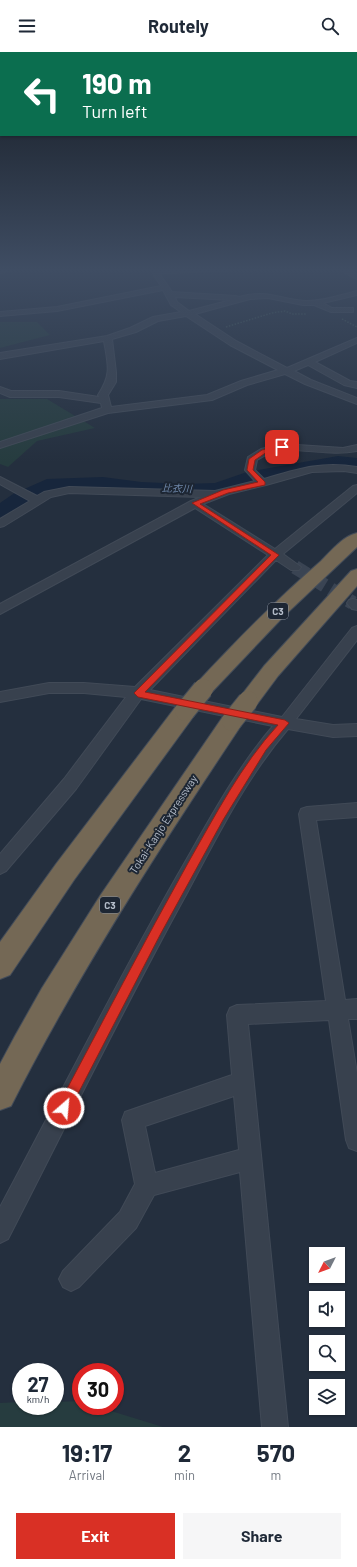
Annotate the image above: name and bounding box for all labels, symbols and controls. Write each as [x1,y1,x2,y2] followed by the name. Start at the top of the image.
[16,15,38,37] icon: menu
[148,15,209,37] text: Routely
[319,15,341,37] icon: search
[82,66,152,100] text: 190 m
[16,68,68,120] icon: left
[82,100,148,122] text: Turn left
[265,430,299,464] pin
[271,436,293,458] icon: arrive
[162,481,193,495] water label: 比衣川
[268,603,288,619] road number: C3
[126,772,200,876] street label: Tokai-Kanjo Expressway
[100,897,120,913] road number: C3
[43,1087,85,1129] position arrow
[309,1247,345,1283] north arrow
[309,1247,345,1415] map controls
[309,1291,345,1327] button: sound
[309,1335,345,1371] button: search
[72,1363,124,1415] speed limit sign: 30
[27,1372,49,1396] text: 27
[309,1379,345,1415] button: layers
[27,1393,49,1405] text: km/h
[62,1438,112,1467] text: 19:17
[178,1438,191,1467] text: 2
[257,1438,295,1467] text: 570
[69,1467,105,1483] text: Arrival
[174,1467,195,1483] text: min
[271,1467,281,1483] text: m
[16,1513,175,1559] button: Exit
[183,1513,341,1559] button: Share

